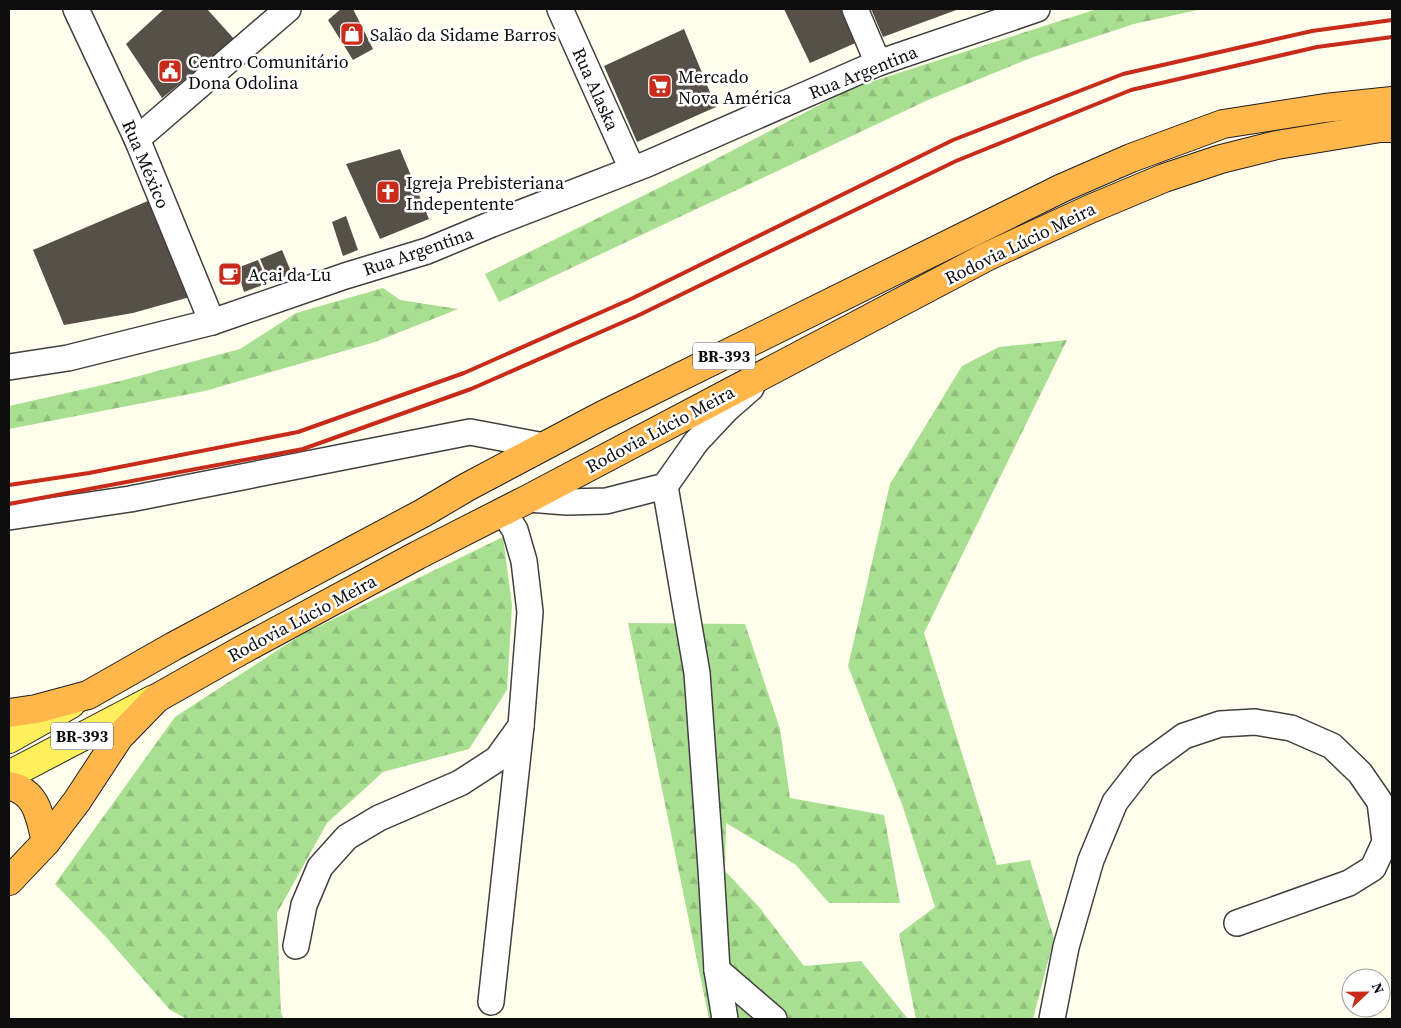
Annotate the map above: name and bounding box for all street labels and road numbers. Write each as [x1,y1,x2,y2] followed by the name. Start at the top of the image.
[805,39,922,105] street label: Rua Argentina
[567,44,626,135] street label: Rua Alaska
[116,116,176,212] street label: Rua México
[940,195,1100,290] street label: Rodovia Lúcio Meira
[359,220,477,282] street label: Rua Argentina
[693,342,755,370] road number: BR-393
[581,379,740,479] street label: Rodovia Lúcio Meira
[223,568,382,668] street label: Rodovia Lúcio Meira
[51,722,113,749] road number: BR-393

